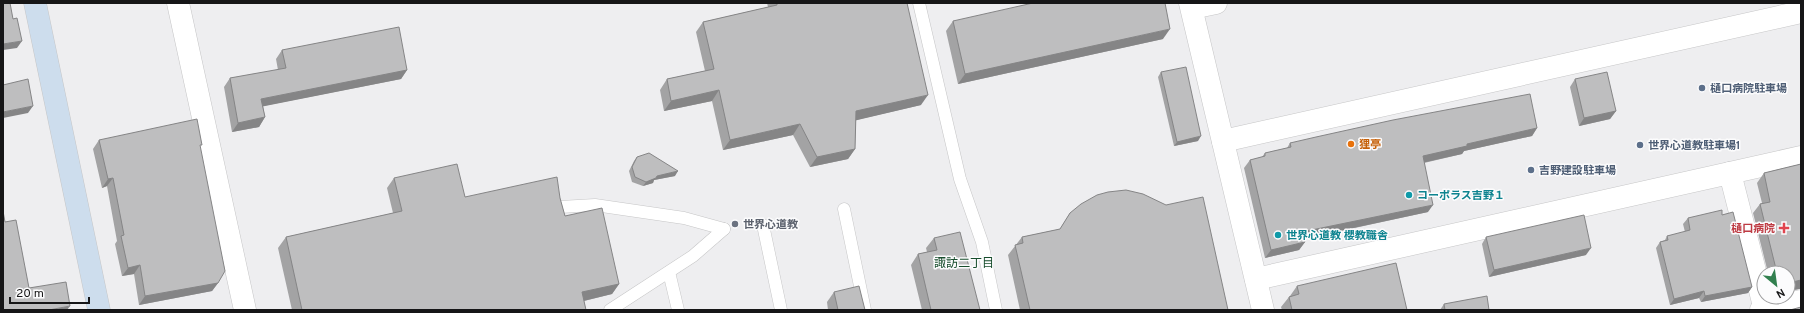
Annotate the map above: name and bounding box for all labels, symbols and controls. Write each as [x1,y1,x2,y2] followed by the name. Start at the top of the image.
[1710,82,1787,96] place label: 樋口病院駐車場
[1697,83,1707,93] marker: 樋口病院駐車場
[1359,138,1381,152] place label: 狸亭
[1346,139,1356,149] marker: 狸亭
[1648,139,1740,153] place label: 世界心道教駐車場1
[1635,140,1645,150] marker: 世界心道教駐車場1
[1539,164,1616,178] place label: 吉野建設駐車場
[1526,165,1536,175] marker: 吉野建設駐車場
[1417,189,1505,203] place label: コーポラス吉野１
[1404,190,1414,200] marker: コーポラス吉野１
[743,218,798,232] place label: 世界心道教
[730,219,740,229] marker: 世界心道教
[1731,222,1775,236] place label: 樋口病院
[1778,222,1790,234] marker: 樋口病院
[1286,229,1389,243] place label: 世界心道教 櫻教職舎
[1273,230,1283,240] marker: 世界心道教 櫻教職舎
[934,256,994,272] district label: 諏訪二丁目
[1756,265,1796,305] north arrow
[10,279,89,305] scale bar
[1774,285,1787,301] text: N
[16,286,44,302] text: 20 m

